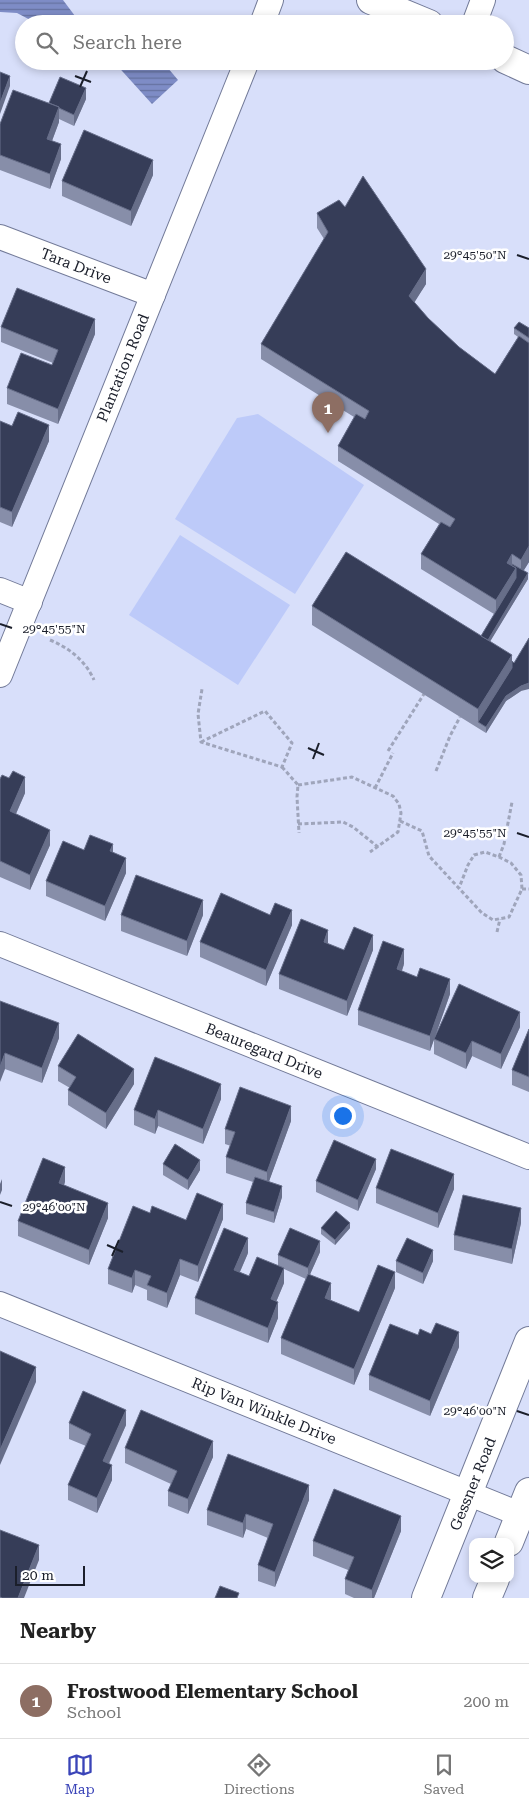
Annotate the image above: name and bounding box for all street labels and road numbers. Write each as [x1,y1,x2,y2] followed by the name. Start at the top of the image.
[38,244,114,288] street label: Tara Drive
[93,311,153,425] street label: Plantation Road
[203,1019,325,1083] street label: Beauregard Drive
[189,1374,339,1448] street label: Rip Van Winkle Drive
[446,1434,500,1533] street label: Gessner Road

